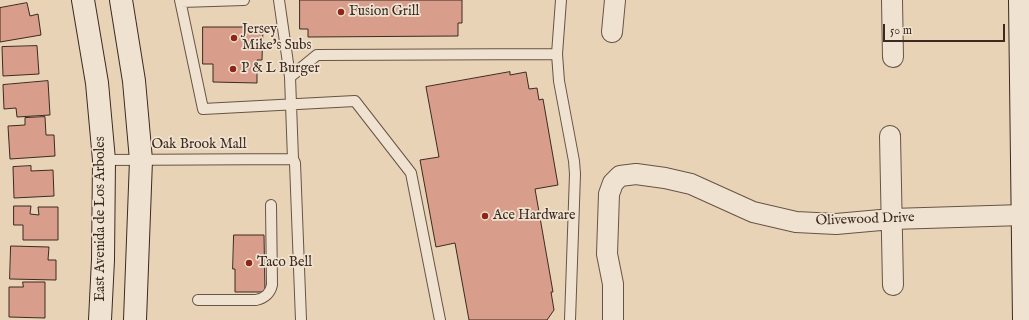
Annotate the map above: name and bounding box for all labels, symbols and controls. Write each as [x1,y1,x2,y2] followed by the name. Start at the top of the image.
[349,4,419,20] place label: Fusion Grill
[336,7,346,17] marker: Fusion Grill
[885,16,1007,42] scale bar
[242,22,311,54] place label: Jersey Mike's Subs
[890,23,912,38] text: 50 m
[229,33,239,43] marker: Jersey Mike's Subs
[241,61,320,77] place label: P & L Burger
[228,64,238,74] marker: P & L Burger
[93,136,109,302] street label: East Avenida de Los Arboles
[151,137,247,153] street label: Oak Brook Mall
[493,208,575,224] place label: Ace Hardware
[815,210,915,230] street label: Olivewood Drive
[480,211,490,221] marker: Ace Hardware
[257,255,312,271] place label: Taco Bell
[244,258,254,268] marker: Taco Bell

